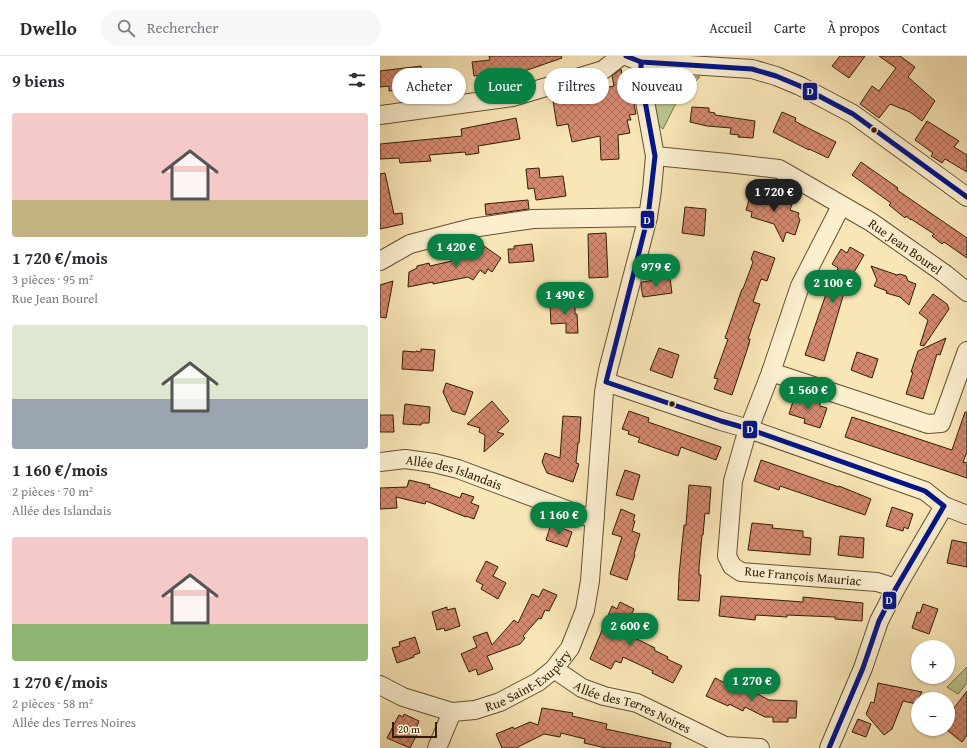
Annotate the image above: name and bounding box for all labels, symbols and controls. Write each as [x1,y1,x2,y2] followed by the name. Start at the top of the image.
[101,10,381,46] search box
[20,14,77,42] text: Dwello
[115,17,137,39] icon: search
[147,17,219,38] text: Rechercher
[709,18,752,38] text: Accueil
[774,18,806,38] text: Carte
[828,18,880,38] text: À propos
[902,18,947,38] text: Contact
[12,68,65,93] text: 9 biens
[392,68,466,104] chip: Acheter
[474,68,536,104] chip: Louer
[544,68,609,104] chip: Filtres
[617,68,697,104] chip: Nouveau
[346,69,368,91] icon: filters
[802,82,818,101] line badge: D
[806,83,814,99] text: D
[869,125,879,135] unlabelled marker
[154,139,226,211] icon: home
[737,179,811,213] pin: 1 720 €
[754,182,794,201] text: 1 720 €
[640,210,655,229] line badge: D
[643,212,651,228] text: D
[865,214,946,279] street label: Rue Jean Bourel
[419,234,493,268] pin: 1 420 €
[436,237,476,256] text: 1 420 €
[12,245,108,270] text: 1 720 €/mois
[628,254,684,288] pin: 979 €
[641,257,671,276] text: 979 €
[12,270,93,289] text: 3 pièces · 95 m²
[796,270,870,304] pin: 2 100 €
[813,273,853,292] text: 2 100 €
[528,282,602,316] pin: 1 490 €
[545,285,585,304] text: 1 490 €
[12,289,98,308] text: Rue Jean Bourel
[154,351,226,423] icon: home
[771,377,845,411] pin: 1 560 €
[788,380,828,399] text: 1 560 €
[667,399,677,409] unlabelled marker
[742,420,758,439] line badge: D
[746,421,754,437] text: D
[405,450,505,494] street label: Allée des Islandais
[12,457,108,482] text: 1 160 €/mois
[12,482,93,501] text: 2 pièces · 70 m²
[12,501,111,520] text: Allée des Islandais
[522,502,596,536] pin: 1 160 €
[539,505,579,524] text: 1 160 €
[744,561,862,591] street label: Rue François Mauriac
[154,563,226,635] icon: home
[882,591,897,610] line badge: D
[885,592,893,608] text: D
[593,613,667,647] pin: 2 600 €
[610,616,650,635] text: 2 600 €
[911,640,955,736] map controls
[911,640,955,684] button: +
[483,645,576,716] street label: Rue Saint-Exupéry
[715,668,789,702] pin: 1 270 €
[12,669,108,694] text: 1 270 €/mois
[732,671,772,690] text: 1 270 €
[570,676,694,737] street label: Allée des Terres Noires
[911,692,955,736] button: −
[12,694,93,713] text: 2 pièces · 58 m²
[12,713,136,732] text: Allée des Terres Noires
[392,720,437,739] scale bar
[398,721,420,737] text: 20 m

